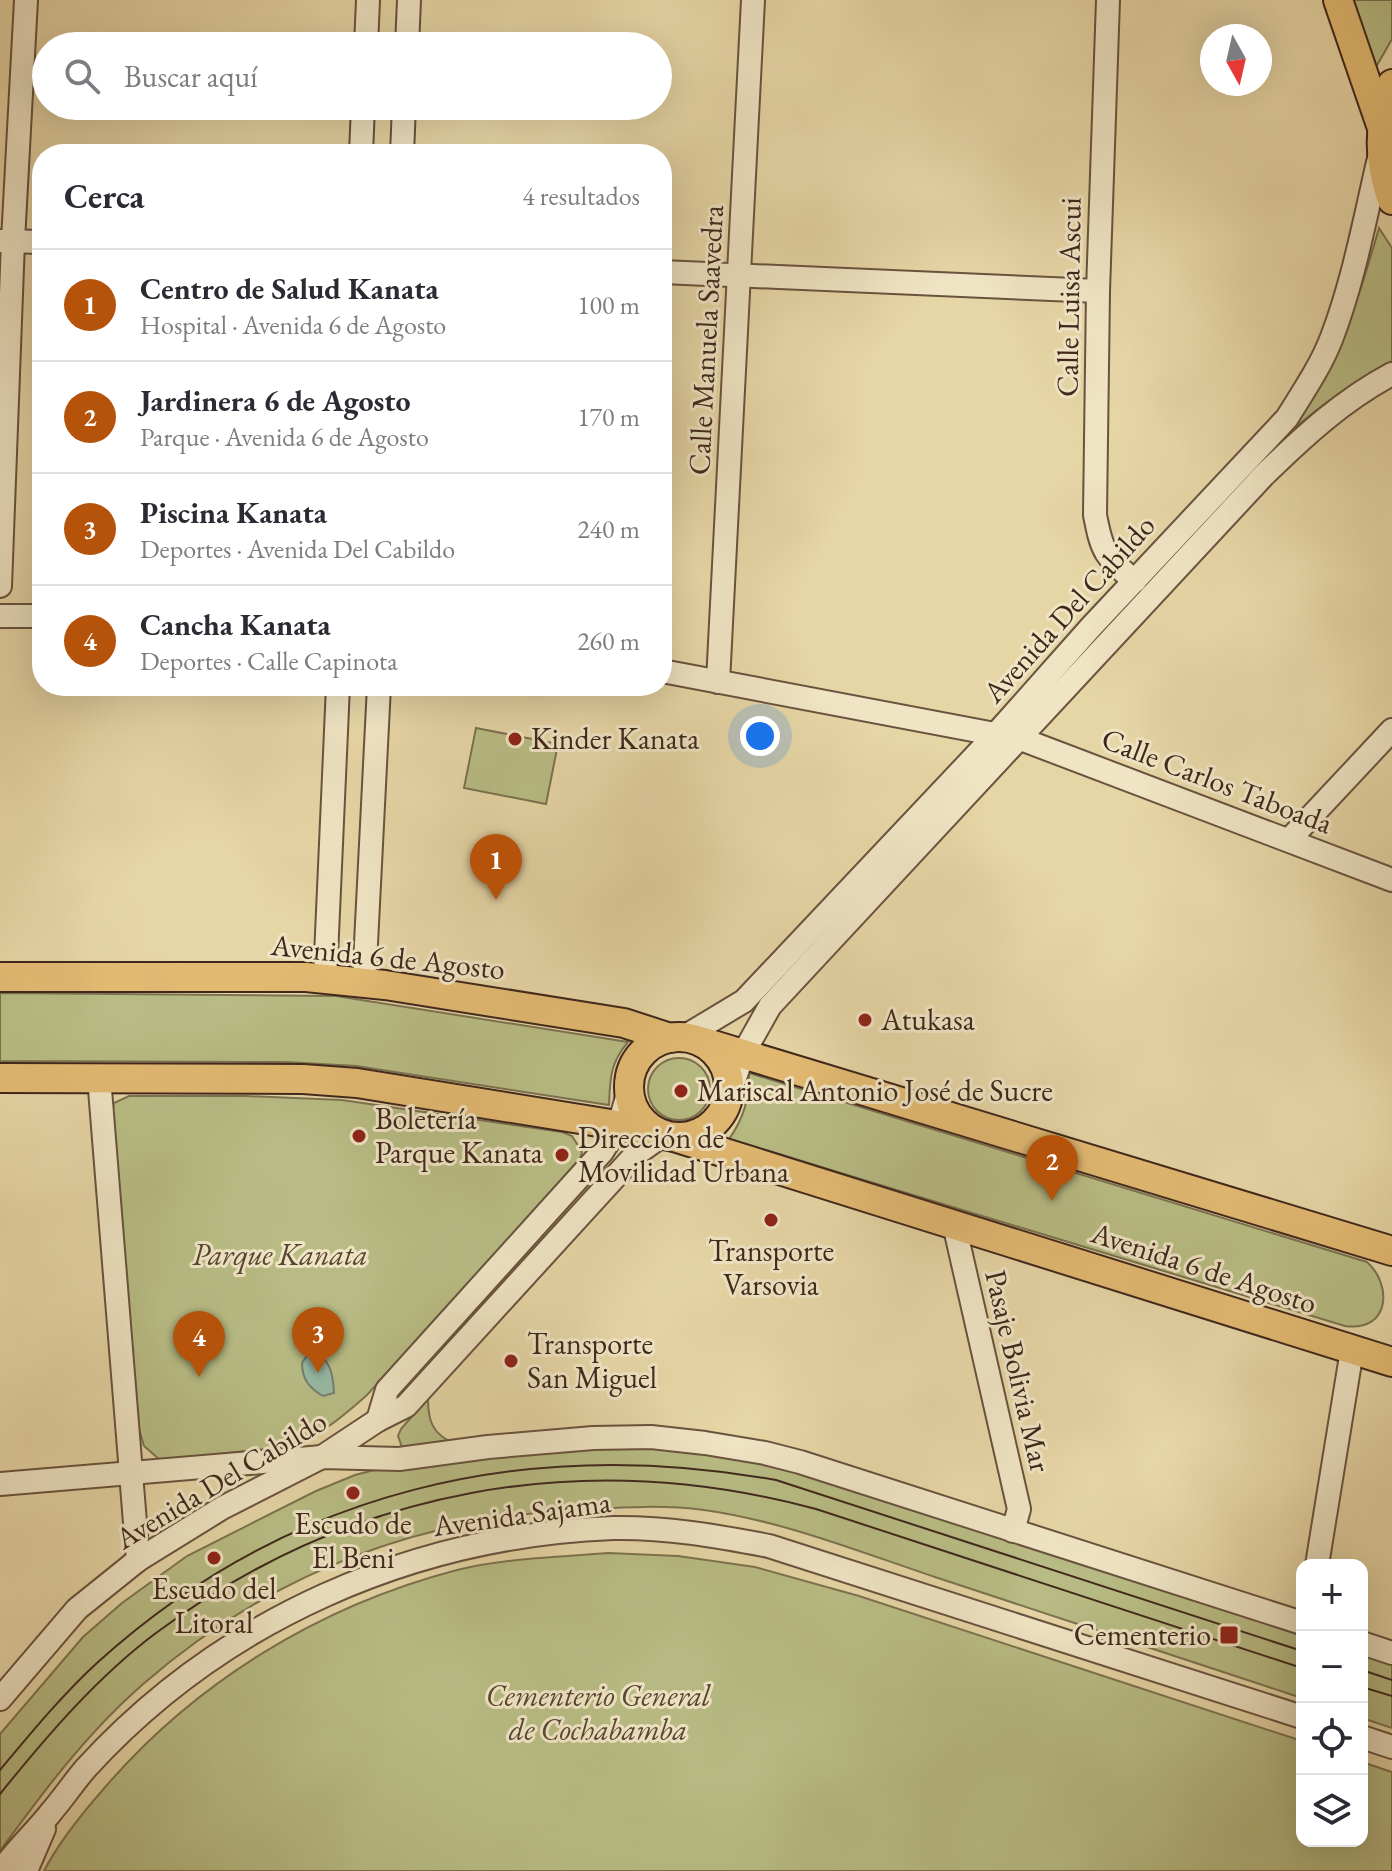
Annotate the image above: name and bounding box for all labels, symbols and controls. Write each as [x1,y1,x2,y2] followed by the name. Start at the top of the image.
[1200,24,1272,96] north arrow
[32,32,672,120] search box
[60,54,104,98] icon: search
[124,57,258,96] text: Buscar aquí
[64,174,144,218] text: Cerca
[522,179,640,213] text: 4 resultados
[1047,197,1090,397] street label: Calle Luisa Ascui
[679,204,732,476] street label: Calle Manuela Saavedra
[140,269,439,308] text: Centro de Salud Kanata
[83,288,97,322] text: 1
[577,288,640,322] text: 100 m
[140,308,446,342] text: Hospital · Avenida 6 de Agosto
[140,381,411,420] text: Jardinera 6 de Agosto
[83,400,97,434] text: 2
[577,400,640,434] text: 170 m
[140,420,429,454] text: Parque · Avenida 6 de Agosto
[140,493,327,532] text: Piscina Kanata
[973,506,1163,712] street label: Avenida Del Cabildo
[83,512,97,546] text: 3
[577,512,640,546] text: 240 m
[140,532,455,566] text: Deportes · Avenida Del Cabildo
[140,605,331,644] text: Cancha Kanata
[83,624,97,658] text: 4
[577,624,640,658] text: 260 m
[140,644,398,678] text: Deportes · Calle Capinota
[740,716,780,756] your location
[531,719,699,758] place label: Kinder Kanata
[1096,719,1338,842] street label: Calle Carlos Taboada
[506,730,524,748] marker: Kinder Kanata
[470,834,522,900] pin: 1
[268,925,507,988] street label: Avenida 6 de Agosto
[880,1000,975,1039] place label: Atukasa
[856,1011,874,1029] marker: Atukasa
[697,1071,1053,1110] place label: Mariscal Antonio José de Sucre
[672,1082,690,1100] marker: Mariscal Antonio José de Sucre
[375,1099,543,1172] place label: Boletería Parque Kanata
[578,1118,789,1191] place label: Dirección de Movilidad Urbana
[350,1127,368,1145] marker: Boletería Parque Kanata
[1026,1135,1078,1201] pin: 2
[553,1146,571,1164] marker: Dirección de Movilidad Urbana
[762,1211,780,1229] marker: Transporte Varsovia
[1085,1212,1322,1322] street label: Avenida 6 de Agosto
[708,1231,834,1304] place label: Transporte Varsovia
[192,1235,368,1275] park label: Parque Kanata
[976,1266,1061,1476] street label: Pasaje Bolivia Mar
[292,1307,344,1373] pin: 3
[173,1311,225,1377] pin: 4
[527,1324,657,1397] place label: Transporte San Miguel
[502,1352,520,1370] marker: Transporte San Miguel
[107,1401,334,1559] street label: Avenida Del Cabildo
[430,1482,613,1545] street label: Avenida Sajama
[344,1484,362,1502] marker: Escudo de El Beni
[294,1504,412,1577] place label: Escudo de El Beni
[205,1549,223,1567] marker: Escudo del Litoral
[1296,1559,1368,1847] map controls
[1296,1559,1368,1631] button: +
[152,1569,276,1642] place label: Escudo del Litoral
[1074,1615,1211,1654] place label: Cementerio
[1218,1624,1240,1646] marker: Cementerio
[1296,1631,1368,1703] button: −
[486,1676,712,1749] park label: Cementerio General de Cochabamba
[1296,1703,1368,1775] button: locate
[1296,1775,1368,1847] button: layers

